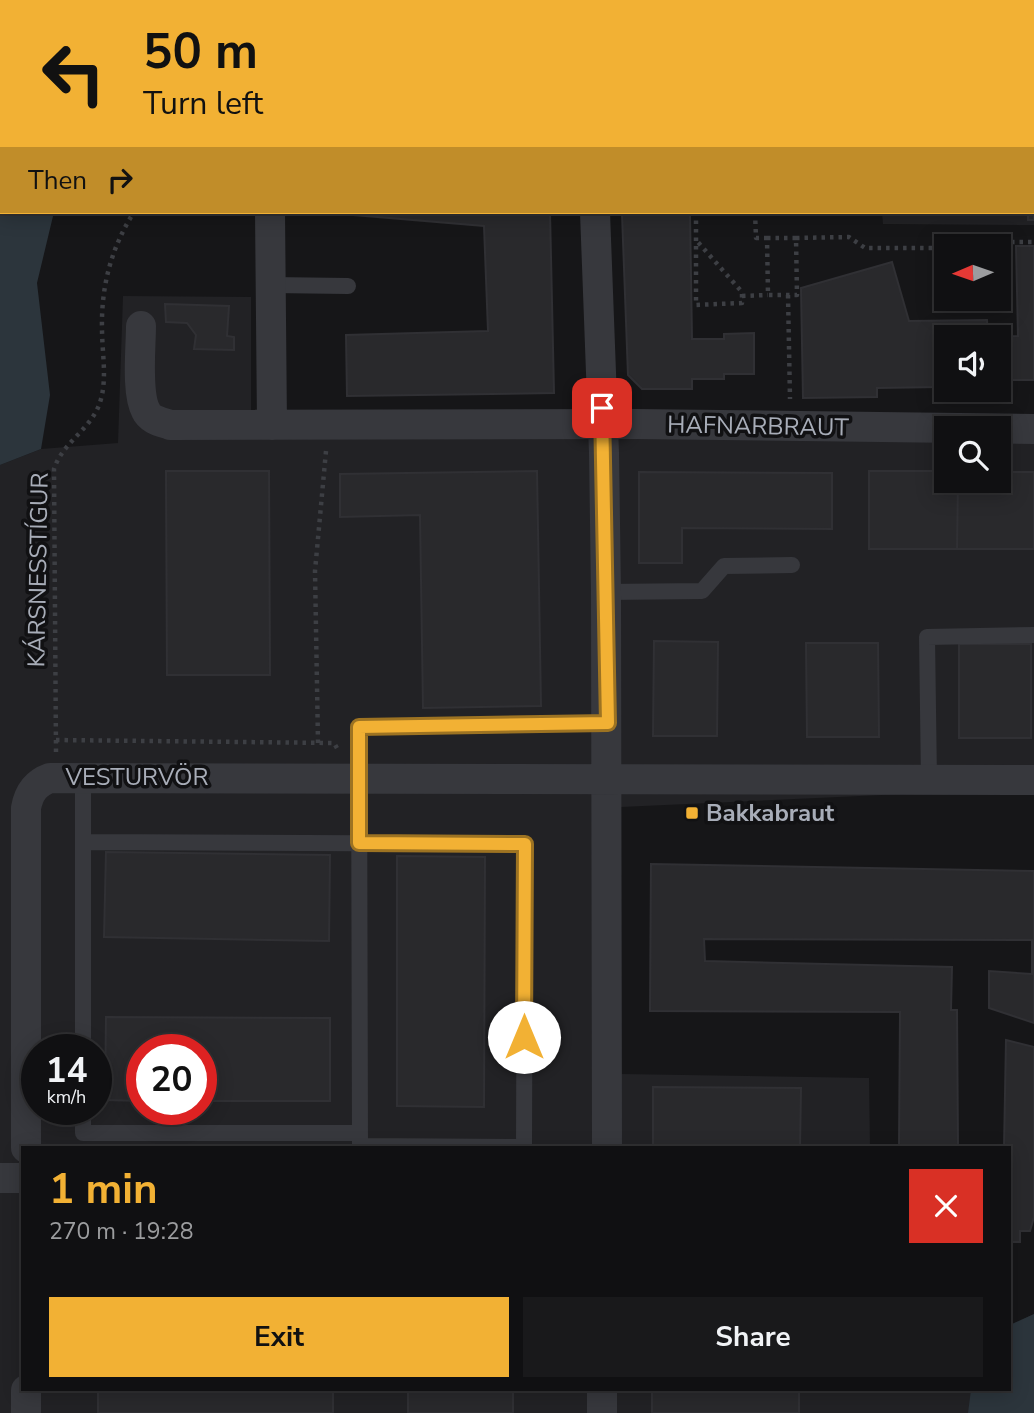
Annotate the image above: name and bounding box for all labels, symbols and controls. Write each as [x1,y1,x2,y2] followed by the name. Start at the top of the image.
[143,18,258,85] text: 50 m
[28,28,119,119] icon: left
[143,82,263,125] text: Turn left
[101,161,139,199] icon: right
[28,163,87,198] text: Then
[934,234,1012,312] north arrow
[934,234,1011,493] map controls
[934,325,1011,402] button: sound
[572,378,632,438] pin
[583,389,621,427] icon: arrive
[667,408,850,444] street label: HAFNARBRAUT
[934,416,1011,493] button: search
[20,472,56,668] street label: KÁRSNESSTÍGUR
[65,761,209,793] street label: VESTURVÖR
[706,797,835,829] place label: Bakkabraut
[684,805,700,821] marker: Bakkabraut
[487,1000,561,1074] position arrow
[126,1034,217,1125] speed limit sign: 20
[45,1047,88,1094] text: 14
[47,1085,86,1109] text: km/h
[49,1161,158,1218] text: 1 min
[909,1169,983,1243] button: close
[49,1216,194,1247] text: 270 m · 19:28
[49,1297,509,1377] button: Exit
[523,1297,983,1377] button: Share

